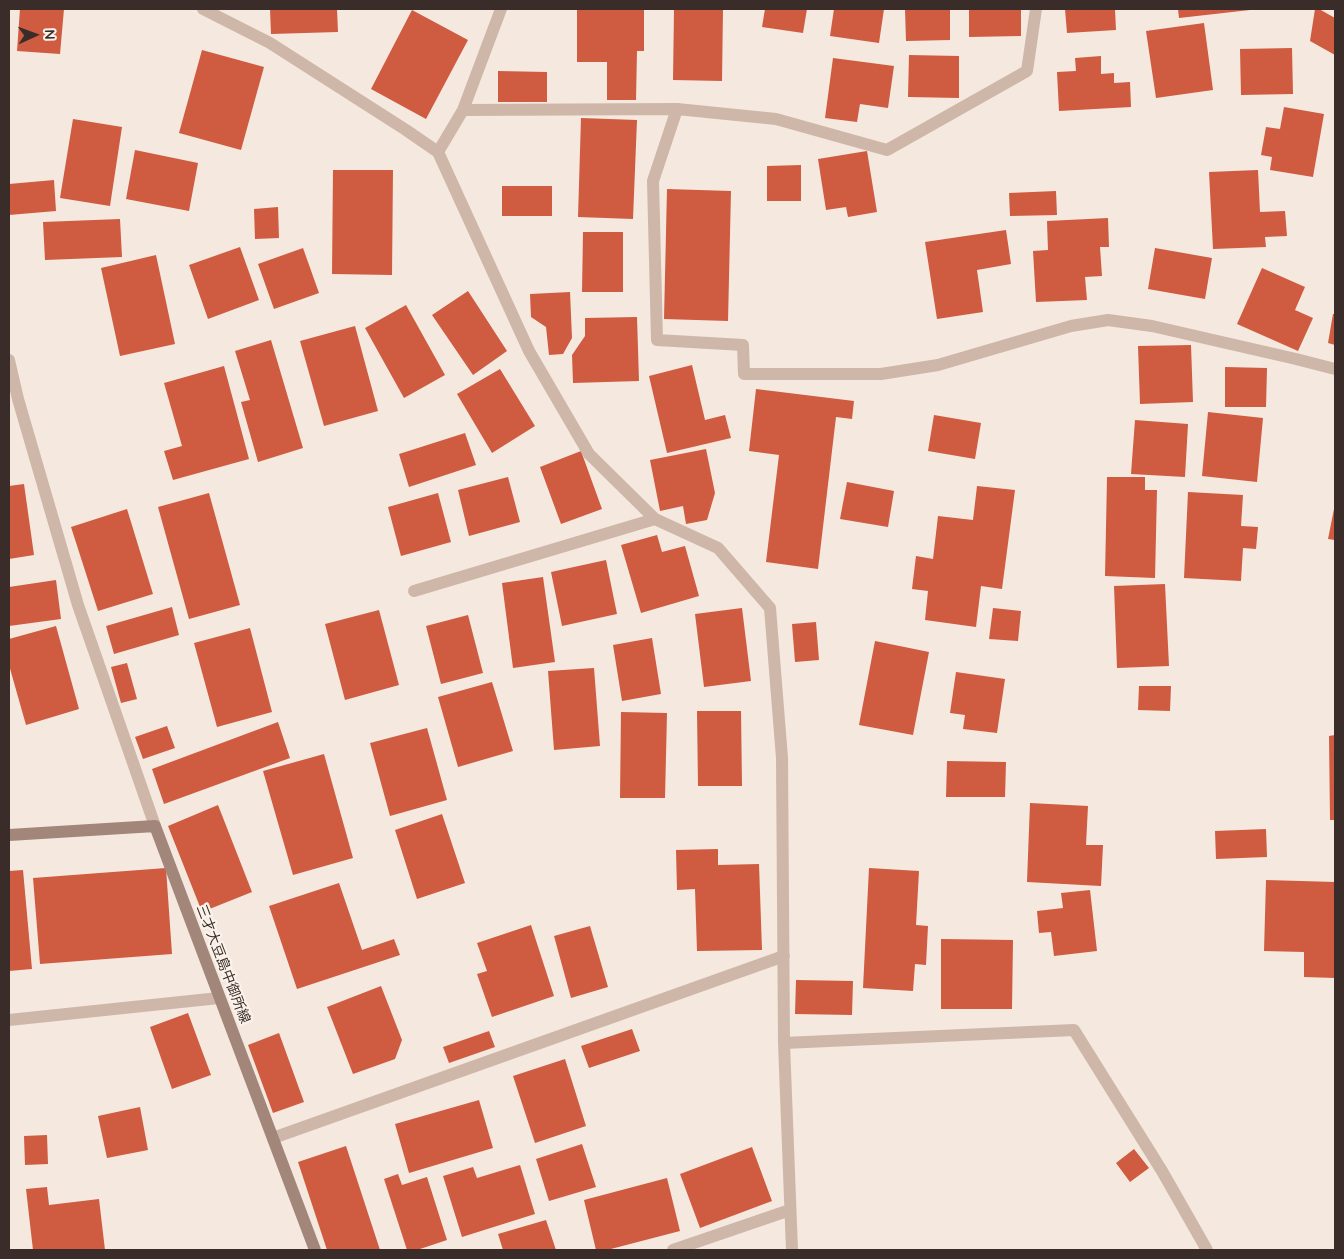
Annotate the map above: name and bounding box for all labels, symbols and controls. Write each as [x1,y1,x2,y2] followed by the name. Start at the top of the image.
[10,10,60,60] north arrow
[41,29,59,40] text: N
[193,902,253,1026] street label: 三才大豆島中御所線

